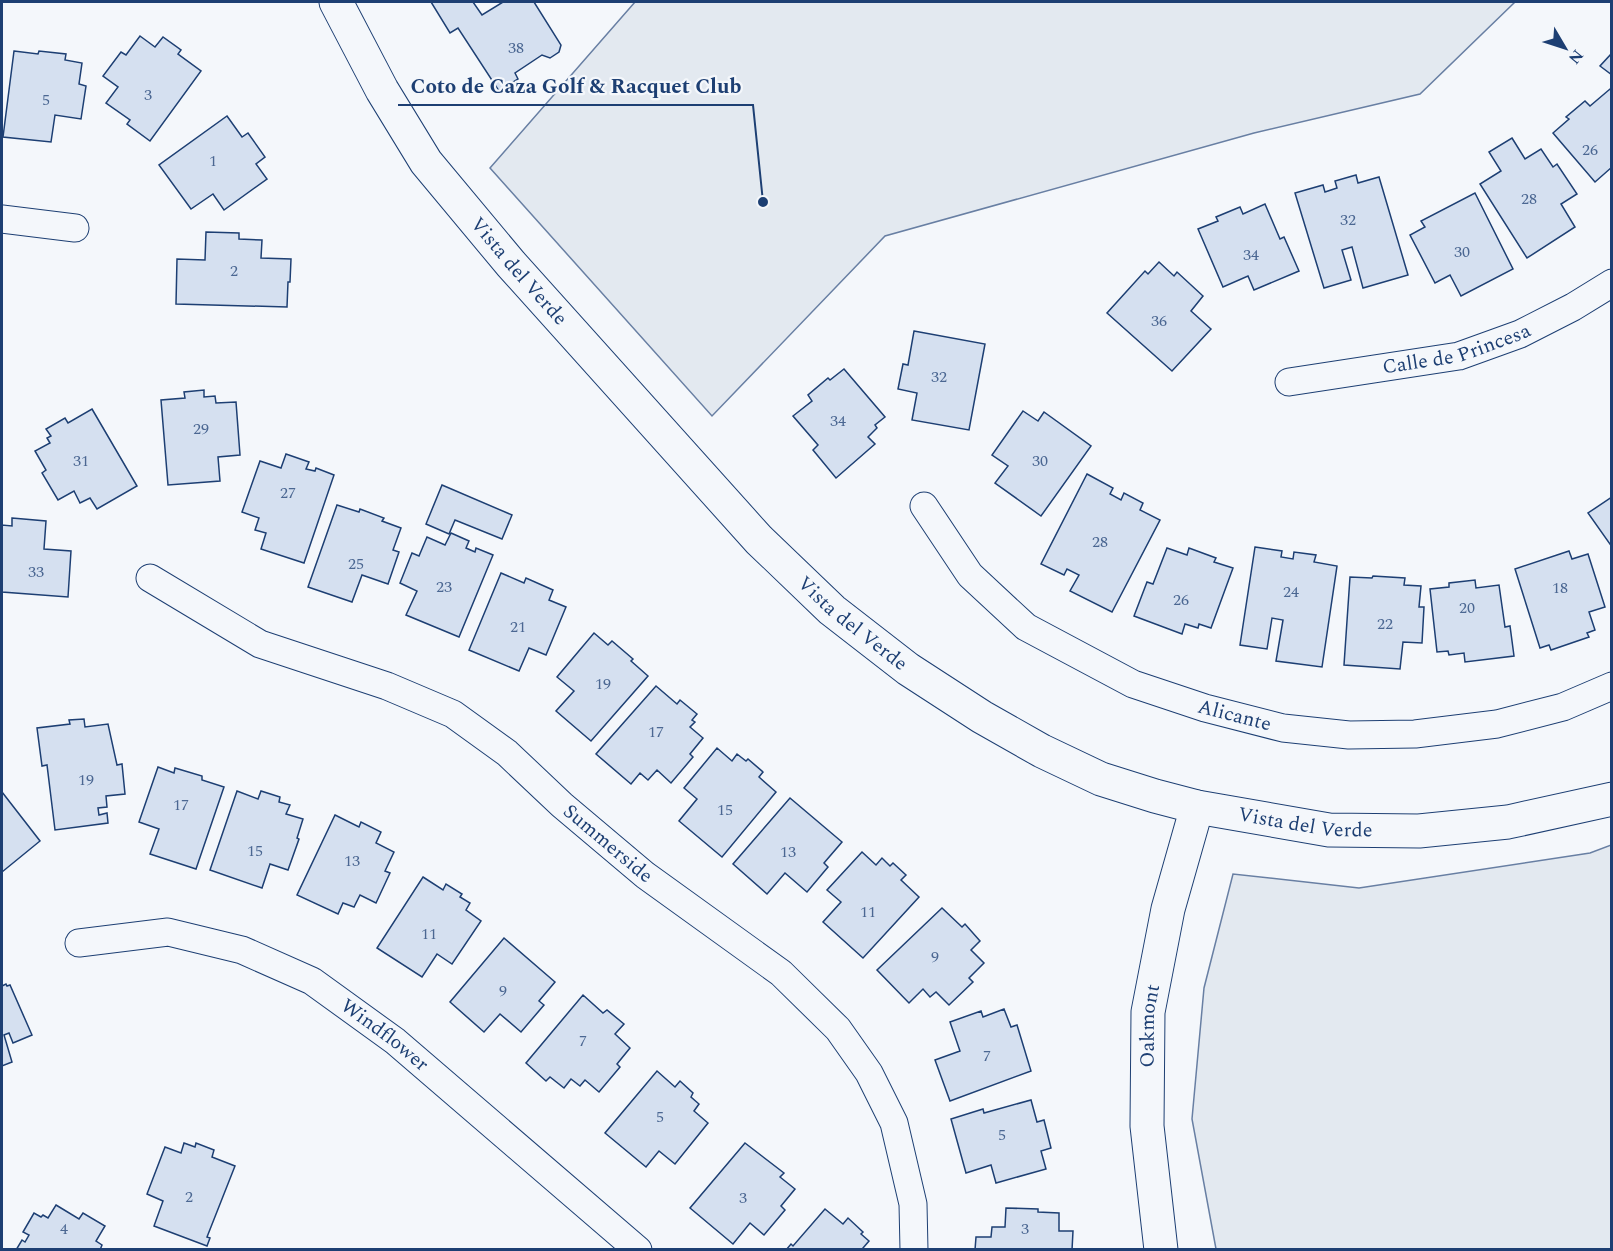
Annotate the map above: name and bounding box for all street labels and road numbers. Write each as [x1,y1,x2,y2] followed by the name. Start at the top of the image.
[463,210,574,332] street label: Vista del Verde
[1380,316,1536,383] street label: Calle de Princesa
[790,569,914,678] street label: Vista del Verde
[1195,692,1275,739] street label: Alicante
[556,797,659,891] street label: Summerside
[1236,799,1373,846] street label: Vista del Verde
[1133,982,1168,1068] street label: Oakmont
[334,991,436,1079] street label: Windflower

